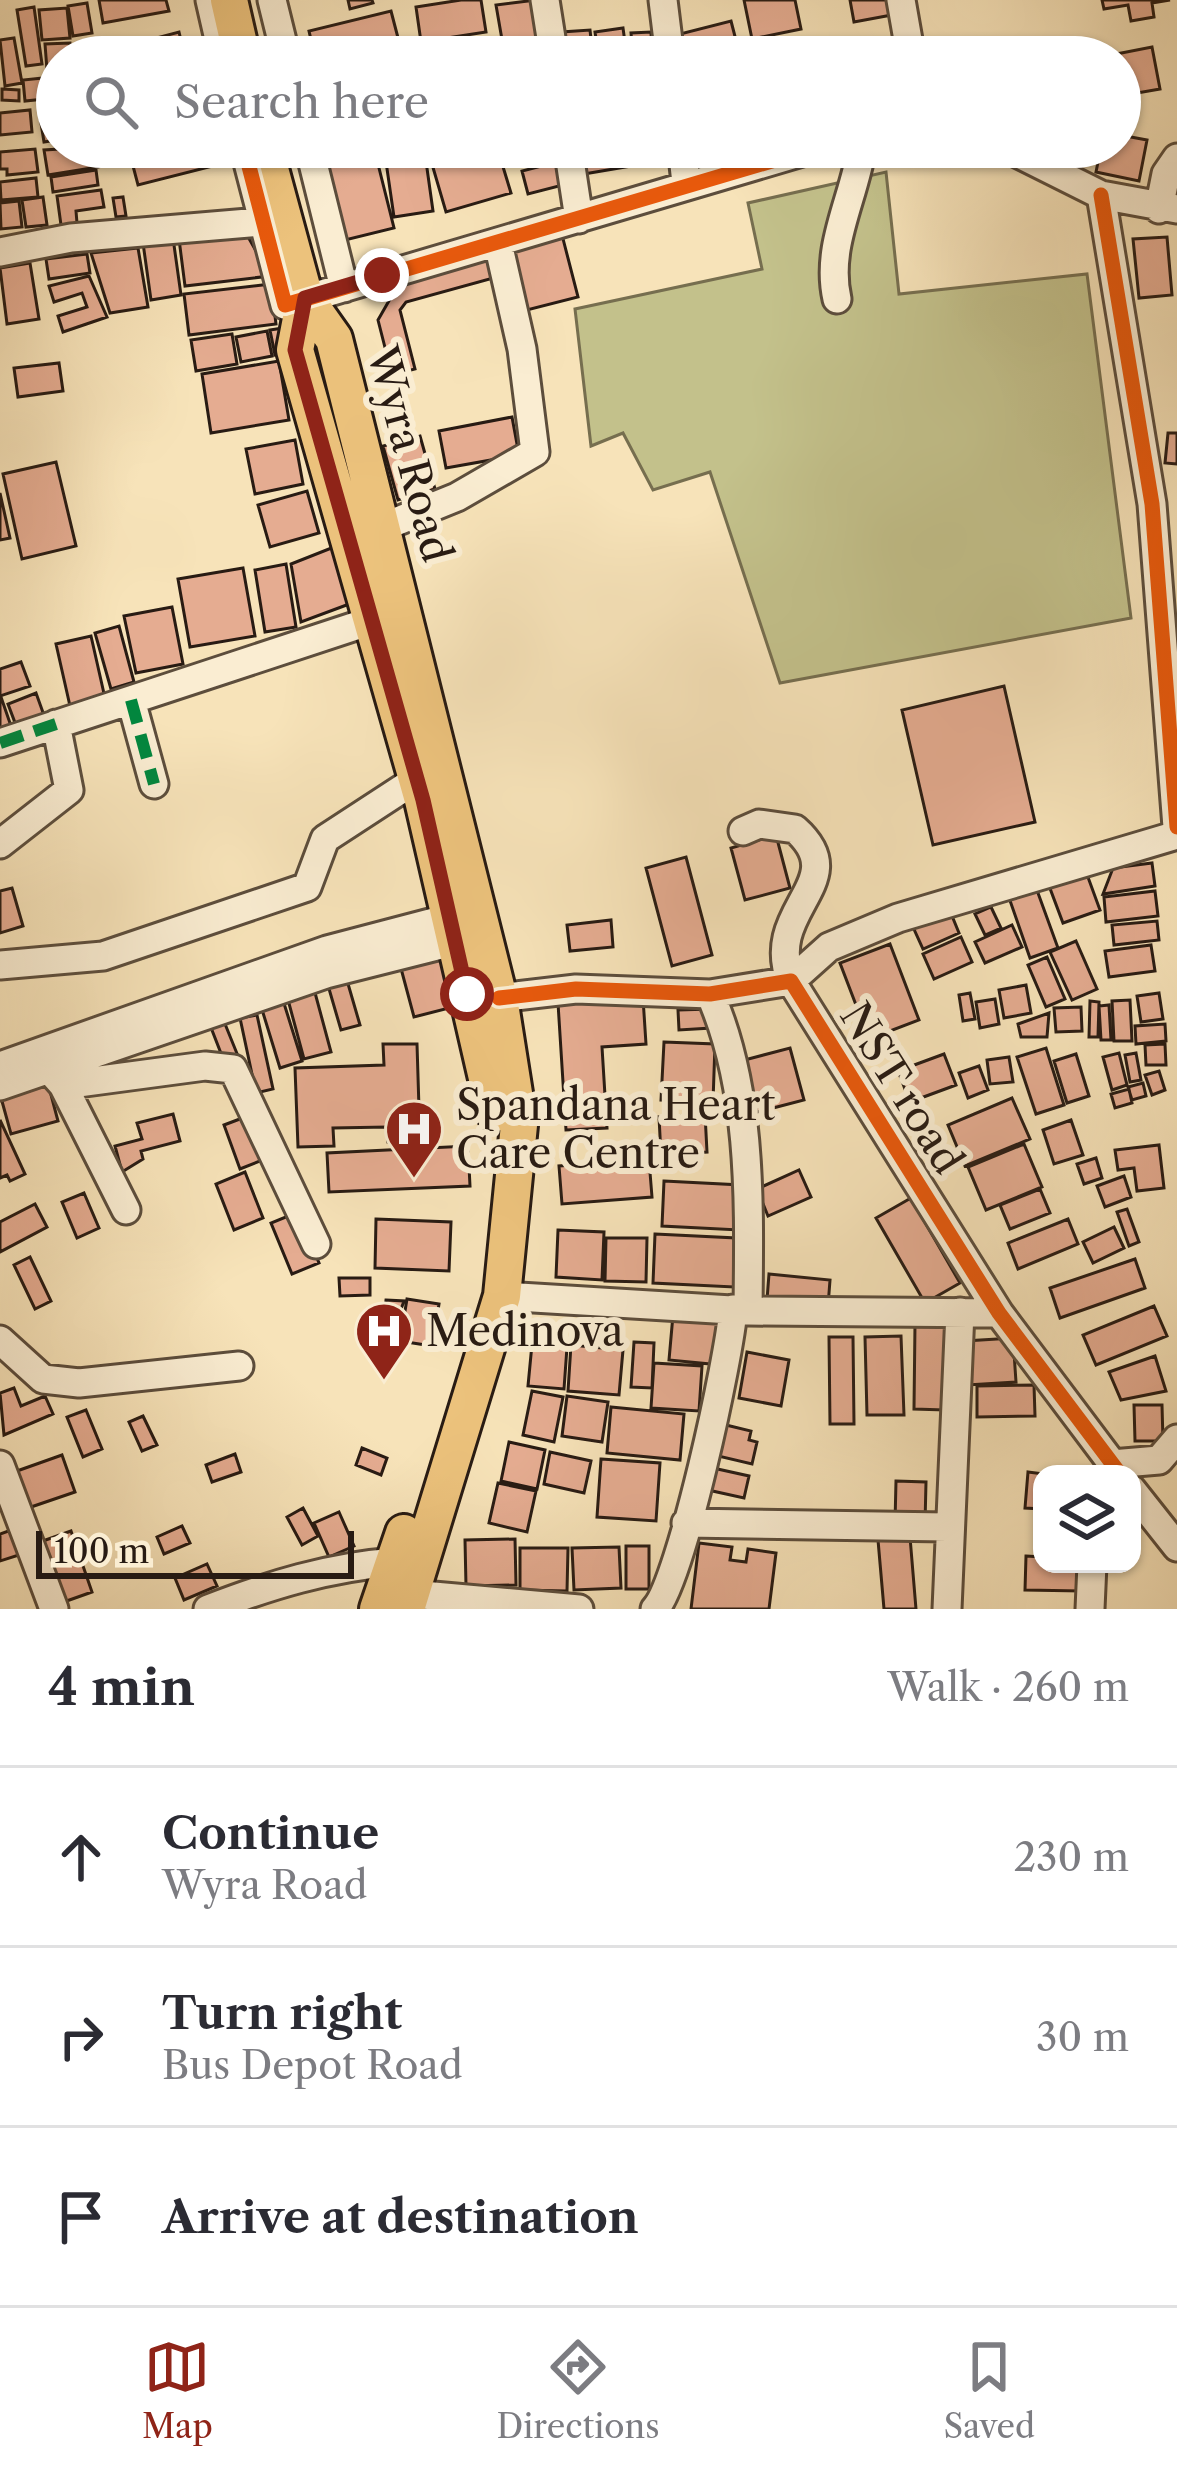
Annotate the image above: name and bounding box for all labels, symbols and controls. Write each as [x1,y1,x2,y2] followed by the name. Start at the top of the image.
[36,36,1141,168] search box
[78,69,144,135] icon: search
[174,74,429,130] text: Search here
[355,248,409,302] route end
[356,339,464,568] street label: Wyra Road
[440,967,494,1021] route start
[829,993,975,1183] street label: NST road
[456,1079,776,1179] place label: Spandana Heart Care Centre
[383,1098,445,1180] hospital icon: Spandana Heart Care Centre
[353,1300,415,1382] hospital icon: Medinova
[426,1305,625,1357] place label: Medinova
[1033,1465,1141,1573] map controls
[1033,1465,1141,1573] button: layers
[36,1525,354,1578] scale bar
[54,1531,149,1572] text: 100 m
[48,1656,195,1718] text: 4 min
[887,1663,1129,1711] text: Walk · 260 m
[162,1805,379,1861] text: Continue
[48,1824,114,1890] icon: ahead
[1014,1833,1129,1881] text: 230 m
[162,1861,368,1909] text: Wyra Road
[162,1985,402,2041] text: Turn right
[48,2004,114,2070] icon: right
[1036,2013,1129,2061] text: 30 m
[162,2041,463,2089] text: Bus Depot Road
[48,2184,114,2250] icon: arrive
[162,2189,639,2245] text: Arrive at destination
[142,2334,213,2447] tab: Map
[497,2334,660,2447] tab: Directions
[943,2334,1035,2447] tab: Saved

